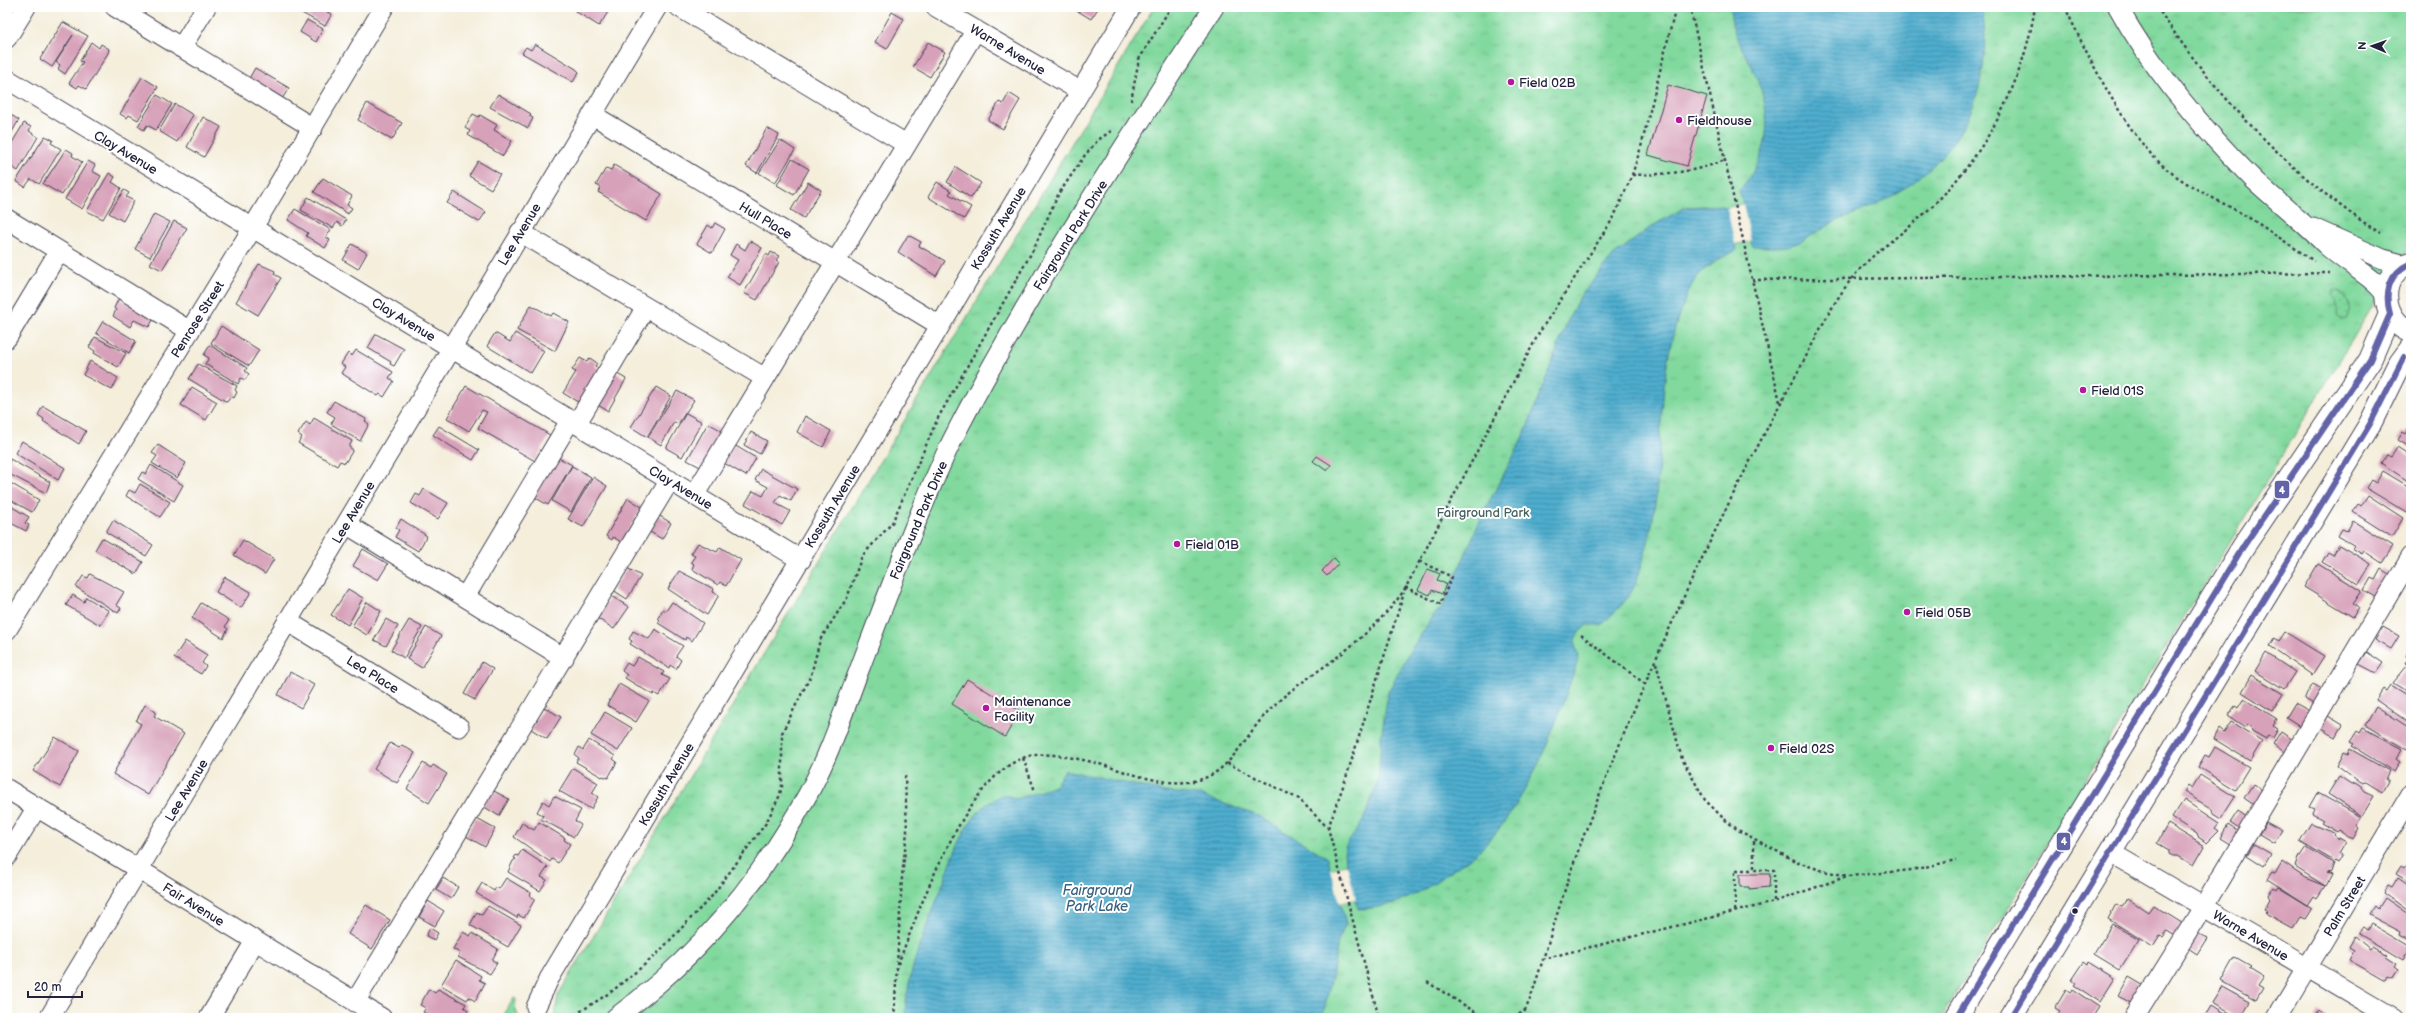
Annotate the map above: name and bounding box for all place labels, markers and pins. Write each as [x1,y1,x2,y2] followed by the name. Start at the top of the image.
[1519,75,1576,91] place label: Field 02B
[1506,77,1516,87] marker: Field 02B
[1687,113,1752,129] place label: Fieldhouse
[1674,115,1684,125] marker: Fieldhouse
[2091,383,2144,399] place label: Field 01S
[2078,385,2088,395] marker: Field 01S
[1185,537,1239,553] place label: Field 01B
[1172,539,1182,549] marker: Field 01B
[1915,605,1971,621] place label: Field 05B
[1902,607,1912,617] marker: Field 05B
[994,694,1071,725] place label: Maintenance Facility
[981,703,991,713] marker: Maintenance Facility
[1779,741,1835,757] place label: Field 02S
[1766,743,1776,753] marker: Field 02S
[2070,906,2080,916] unlabelled marker

